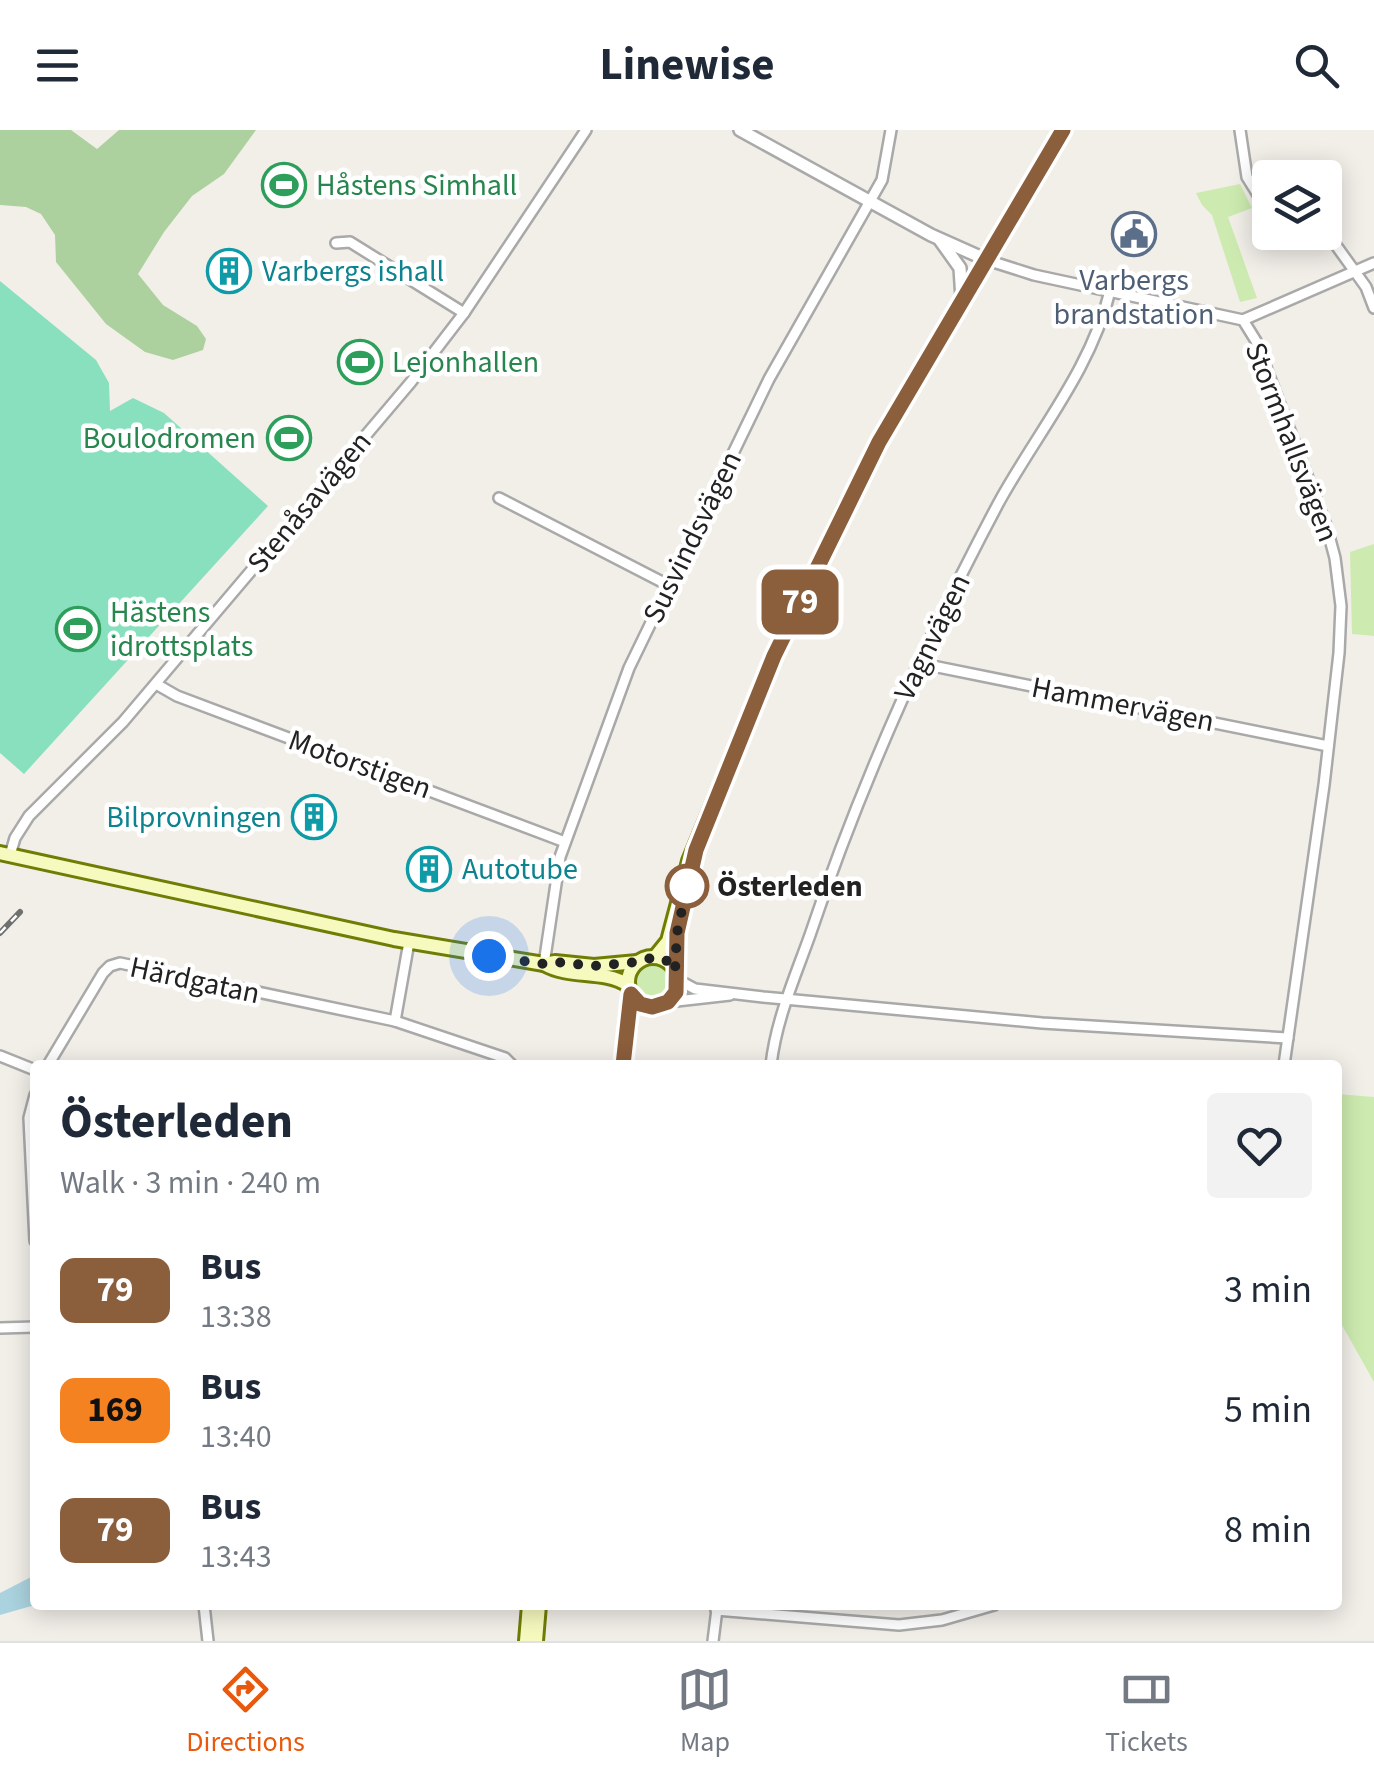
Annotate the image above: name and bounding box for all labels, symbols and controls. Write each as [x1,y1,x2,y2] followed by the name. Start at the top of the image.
[599,33,775,97] text: Linewise
[30,38,85,93] icon: menu
[1289,38,1344,93] icon: search
[1252,160,1342,250] map controls
[1252,160,1342,250] button: layers
[261,162,307,208] sports icon: Håstens Simhall
[316,164,517,207] place label: Håstens Simhall
[1111,211,1157,257] public building icon: Varbergs brandstation
[206,248,252,294] building icon: Varbergs ishall
[262,250,444,293] place label: Varbergs ishall
[1054,259,1214,336] place label: Varbergs brandstation
[1234,336,1349,548] street label: Stormhallsvägen
[337,339,383,385] sports icon: Lejonhallen
[392,341,539,384] place label: Lejonhallen
[266,415,312,461] sports icon: Boulodromen
[83,417,256,460] place label: Boulodromen
[237,422,382,583] street label: Stenåsavägen
[632,444,753,630] street label: Susvindsvägen
[883,567,982,708] street label: Vagnvägen
[755,570,845,634] line badge: 79
[782,577,818,627] text: 79
[110,591,253,668] place label: Hästens idrottsplats
[55,606,101,652] sports icon: Hästens idrottsplats
[1028,666,1218,743] street label: Hammervägen
[282,719,437,810] street label: Motorstigen
[291,794,337,840] building icon: Bilprovningen
[106,796,282,839] place label: Bilprovningen
[406,846,452,892] building icon: Autotube
[462,848,578,891] place label: Autotube
[666,865,708,907] marker: Österleden
[717,865,863,908] place label: Österleden
[464,931,514,981] your location
[126,946,264,1015] street label: Härdgatan
[60,1088,293,1156] text: Österleden
[1207,1093,1312,1198] button: heart
[60,1160,321,1206] text: Walk · 3 min · 240 m
[200,1240,261,1294] text: Bus
[1224,1263,1312,1317] text: 3 min
[97,1265,133,1315] text: 79
[200,1294,272,1340] text: 13:38
[200,1360,261,1414] text: Bus
[1224,1383,1312,1437] text: 5 min
[87,1385,143,1435] text: 169
[200,1414,272,1460] text: 13:40
[200,1480,261,1534] text: Bus
[1224,1503,1312,1557] text: 8 min
[97,1505,133,1555] text: 79
[200,1534,272,1580] text: 13:43
[186,1662,305,1762] tab: Directions
[677,1662,732,1762] tab: Map
[1105,1662,1188,1762] tab: Tickets

